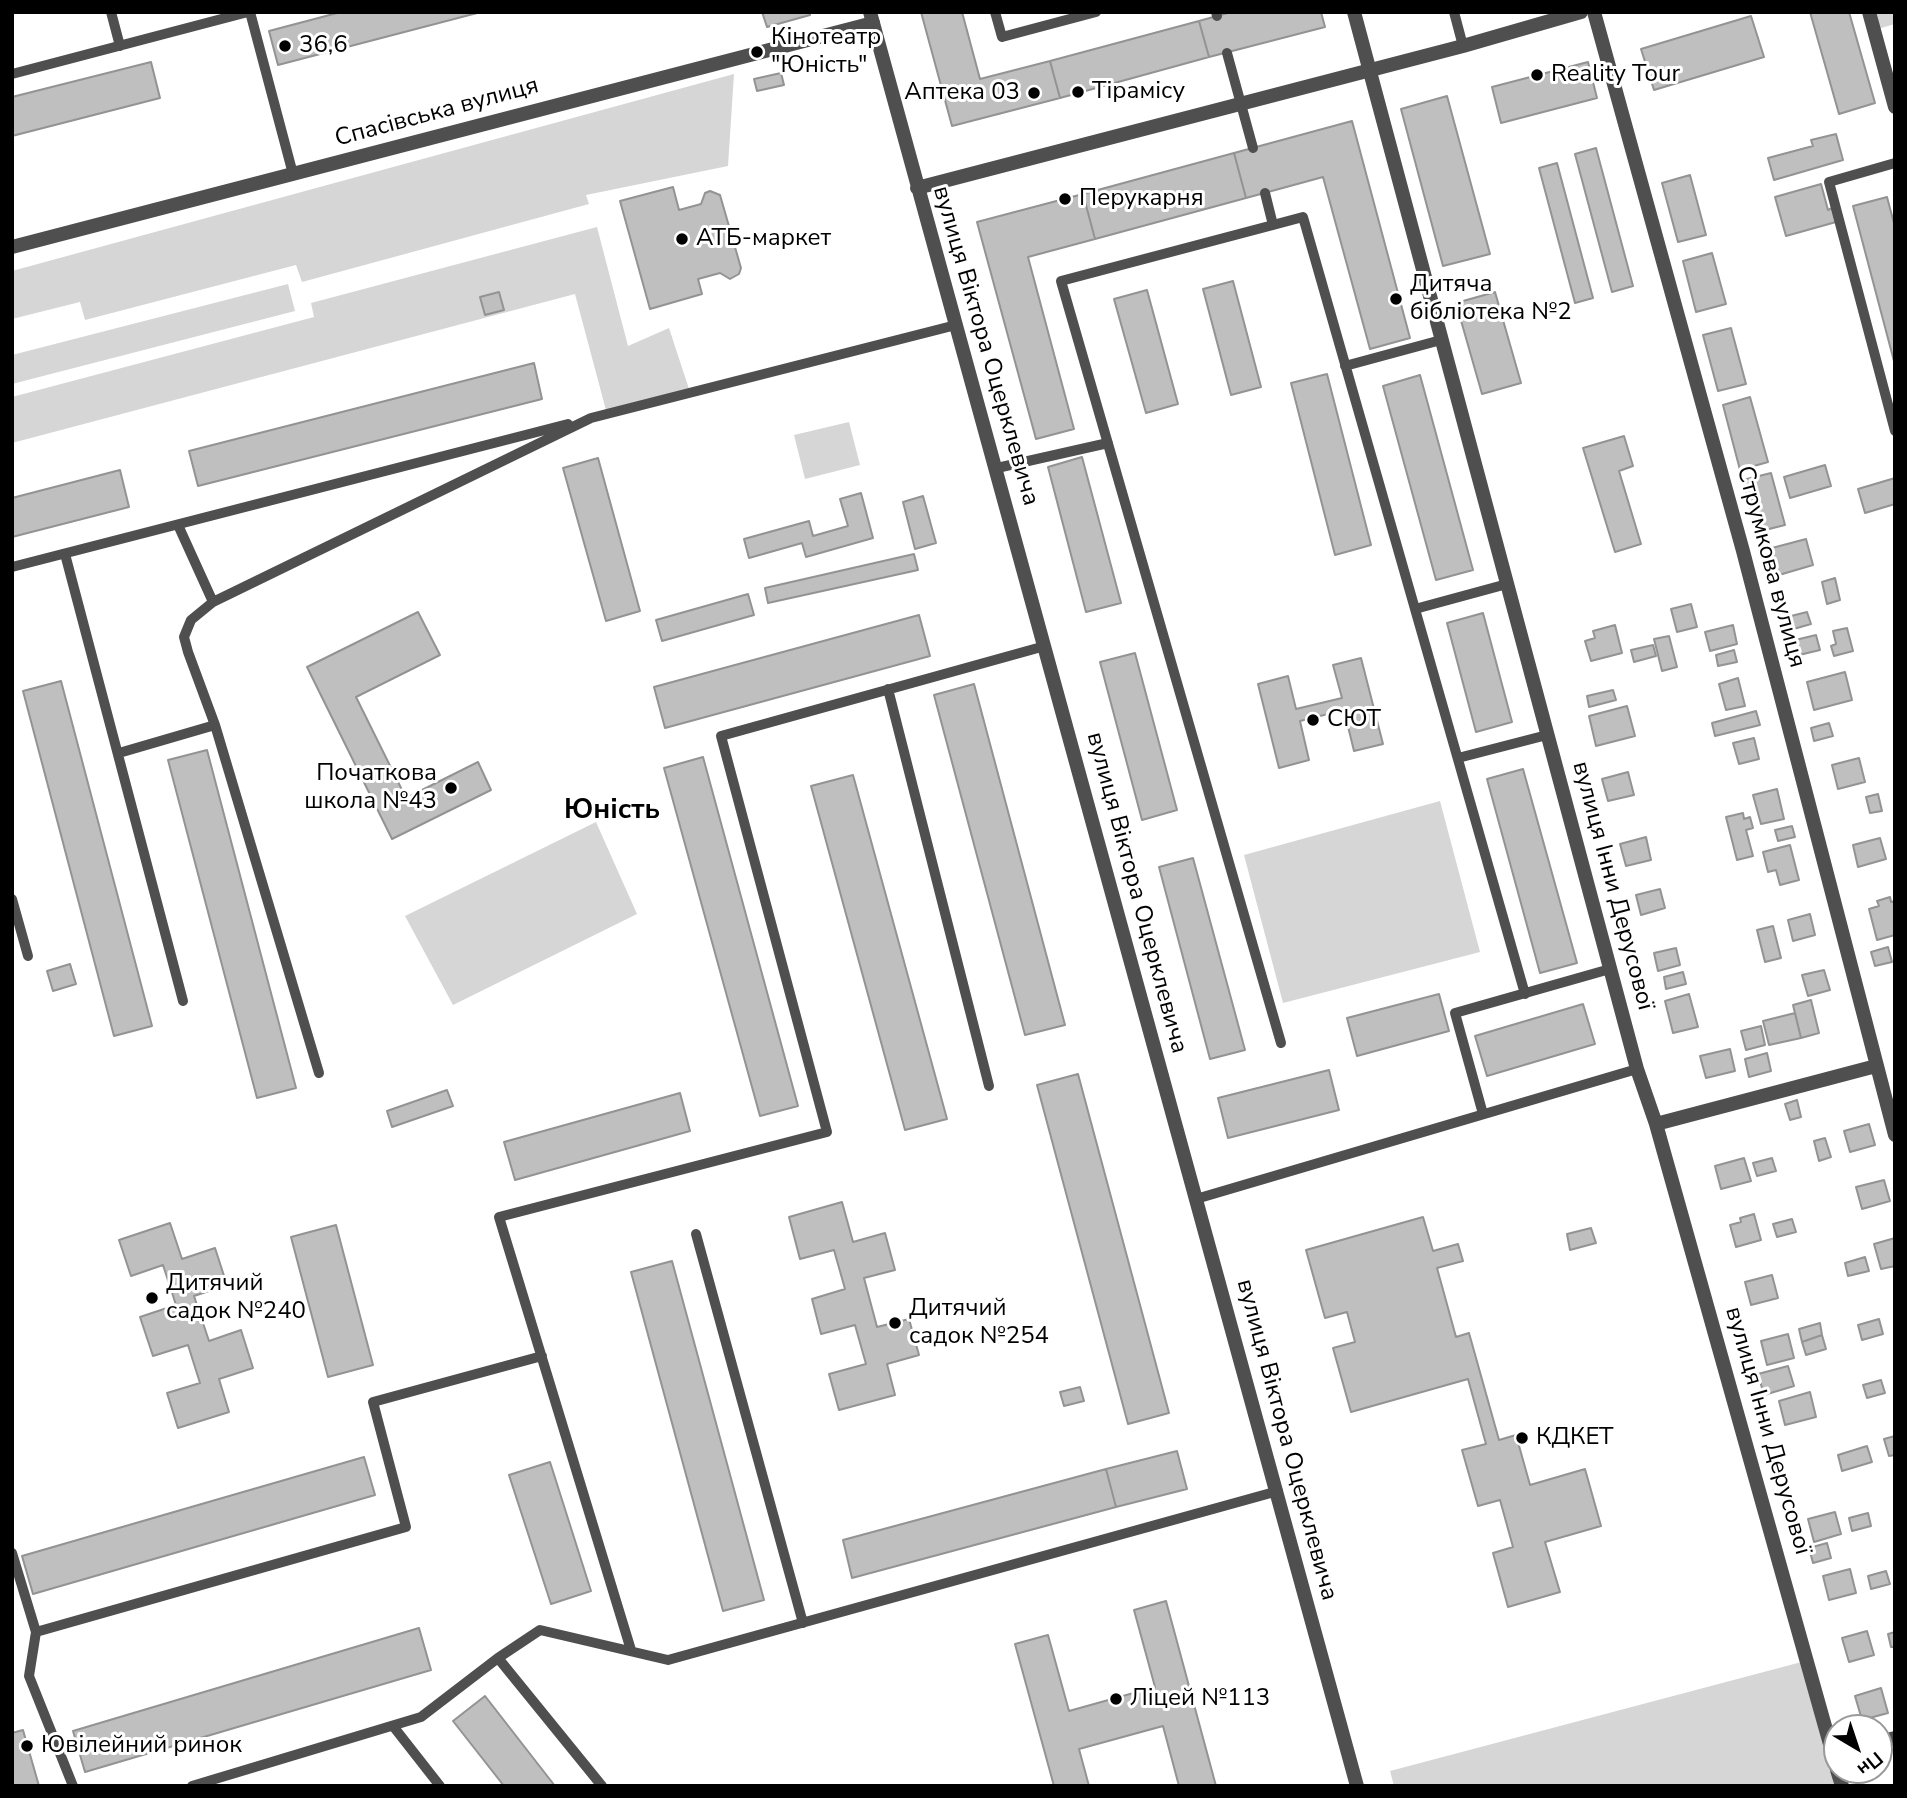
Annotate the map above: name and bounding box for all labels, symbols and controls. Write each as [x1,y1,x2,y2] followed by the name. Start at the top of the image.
[771,24,881,80] place label: Кінотеатр "Юність"
[299,32,348,60] place label: 36,6
[277,38,293,54] marker: 36,6
[749,44,765,60] marker: Кінотеатр "Юність"
[1551,61,1680,89] place label: Reality Tour
[1529,67,1545,83] marker: Reality Tour
[332,72,542,154] street label: Спасівська вулиця
[1092,78,1185,106] place label: Тірамісу
[904,79,1020,107] place label: Аптека 03
[1070,84,1086,100] marker: Тірамісу
[1026,85,1042,101] marker: Аптека 03
[926,183,1044,509] street label: вулиця Віктора Оцерклевича
[1079,185,1204,213] place label: Перукарня
[1057,191,1073,207] marker: Перукарня
[696,225,831,253] place label: АТБ-маркет
[674,231,690,247] marker: АТБ-маркет
[1410,271,1572,327] place label: Дитяча бібліотека №2
[1388,291,1404,307] marker: Дитяча бібліотека №2
[1729,463,1811,671] street label: Струмкова вулиця
[1327,706,1381,734] place label: СЮТ
[1305,712,1321,728] marker: СЮТ
[1079,729,1193,1057] street label: вулиця Віктора Оцерклевича
[1565,758,1659,1014] street label: вулиця Інни Дерусової
[304,760,437,816] place label: Початкова школа №43
[443,780,459,796] marker: Початкова школа №43
[564,794,660,828] district label: Юність
[166,1270,306,1326] place label: Дитячий садок №240
[1229,1276,1343,1604] street label: вулиця Віктора Оцерклевича
[144,1290,160,1306] marker: Дитячий садок №240
[909,1295,1049,1351] place label: Дитячий садок №254
[1718,1304,1816,1558] street label: вулиця Інни Дерусової
[887,1315,903,1331] marker: Дитячий садок №254
[1536,1424,1614,1452] place label: КДКЕТ
[1514,1430,1530,1446] marker: КДКЕТ
[1130,1685,1270,1713] place label: Ліцей №113
[1108,1691,1124,1707] marker: Ліцей №113
[1823,1714,1893,1784] north arrow
[41,1732,242,1760] place label: Ювілейний ринок
[19,1738,35,1754] marker: Ювілейний ринок
[1852,1745,1888,1782] text: Пн

